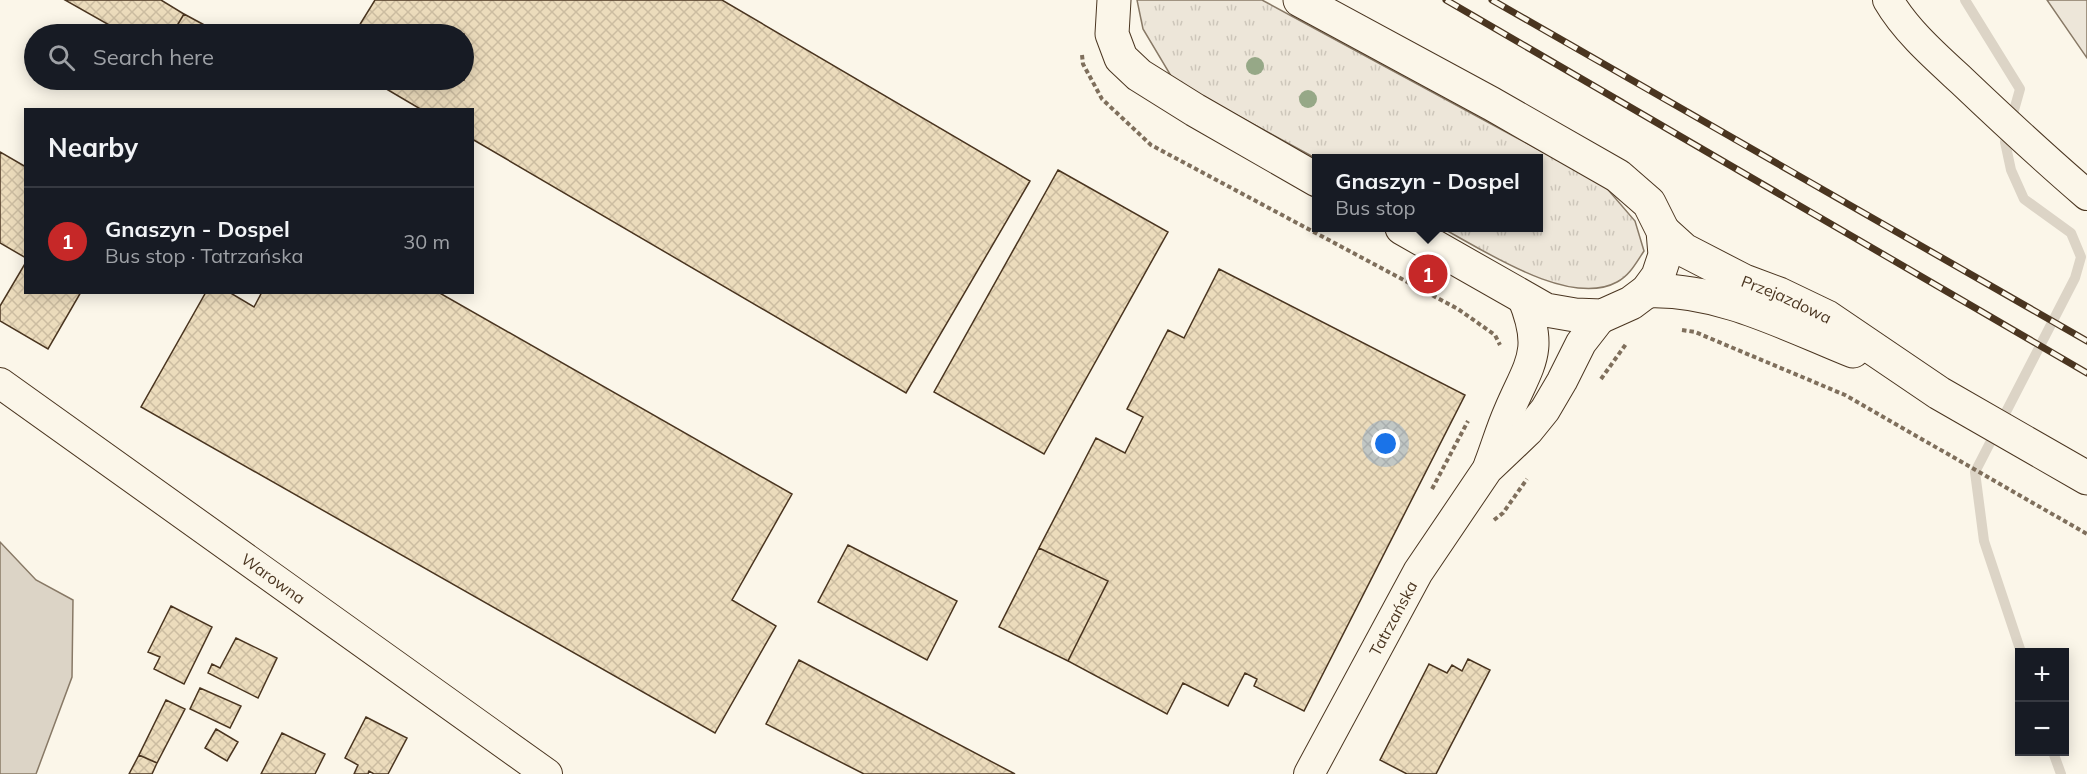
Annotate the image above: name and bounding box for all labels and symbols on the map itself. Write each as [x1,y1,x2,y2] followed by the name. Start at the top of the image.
[1408,252,1448,296] pin: 1
[1739,271,1835,328] street label: Przejazdowa
[1371,429,1400,458] your location
[237,549,309,608] street label: Warowna
[1365,577,1421,659] street label: Tatrzańska

